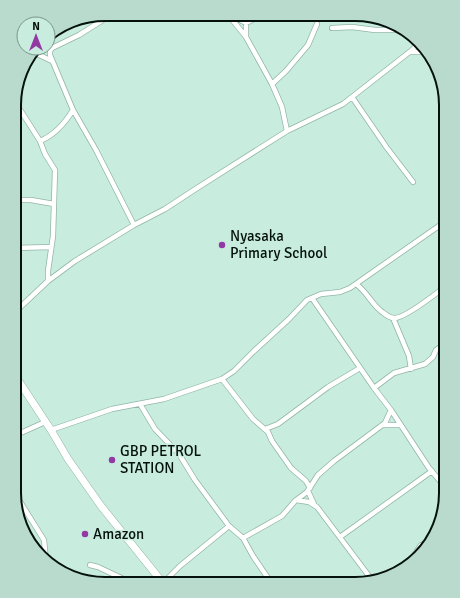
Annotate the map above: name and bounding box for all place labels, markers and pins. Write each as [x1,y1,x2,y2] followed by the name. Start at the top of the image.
[230,227,327,262] place label: Nyasaka Primary School
[217,240,227,250] marker: Nyasaka Primary School
[120,442,202,477] place label: GBP PETROL STATION
[107,455,117,465] marker: GBP PETROL STATION
[93,525,144,543] place label: Amazon
[80,529,90,539] marker: Amazon

